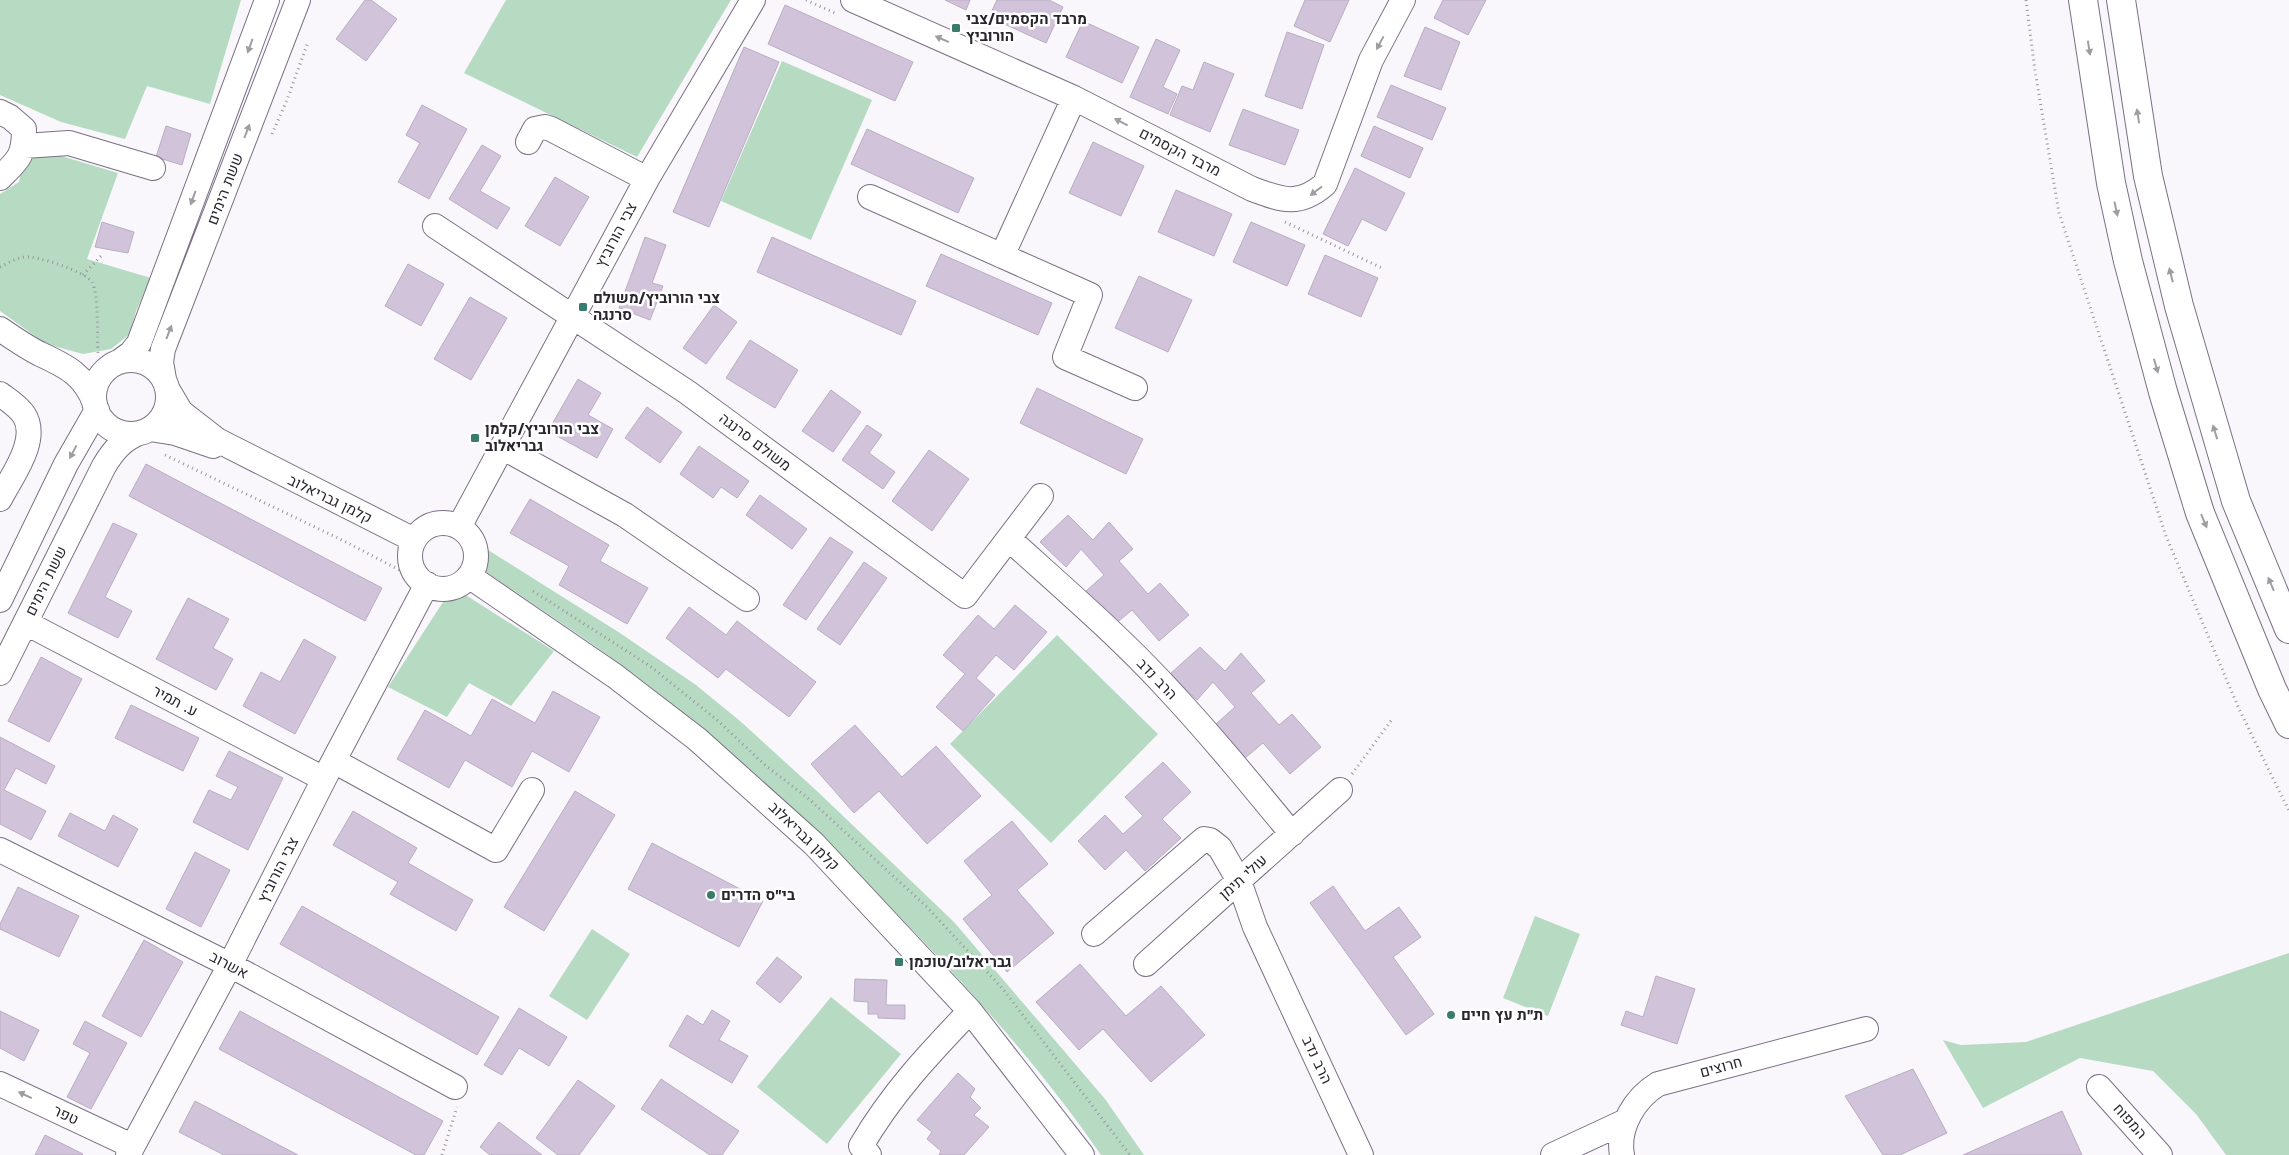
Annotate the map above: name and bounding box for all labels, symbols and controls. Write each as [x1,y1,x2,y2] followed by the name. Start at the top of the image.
[966,10,1087,45] place label: מרבד הקסמים/צבי הורוביץ
[950,22,962,34] marker: מרבד הקסמים/צבי הורוביץ
[935,35,949,43] one-way arrow
[1376,36,1384,50] one-way arrow
[246,39,254,54] one-way arrow
[2085,41,2093,57] one-way arrow
[2134,108,2142,124] one-way arrow
[1114,118,1129,126] one-way arrow
[244,124,251,139] one-way arrow
[1136,124,1224,180] street label: מרבד הקסמים
[203,151,247,227] street label: ששת הימים
[1310,185,1323,196] one-way arrow
[189,191,197,206] one-way arrow
[591,199,641,271] street label: צבי הורוביץ
[2112,201,2120,216] one-way arrow
[2166,268,2174,283] one-way arrow
[593,289,720,324] place label: צבי הורוביץ/משולם סרנגה
[577,301,589,313] marker: צבי הורוביץ/משולם סרנגה
[165,324,173,339] one-way arrow
[2152,359,2160,374] one-way arrow
[716,409,794,475] street label: משולם סרנגה
[485,420,599,455] place label: צבי הורוביץ/קלמן גבריאלוב
[2210,424,2218,439] one-way arrow
[469,432,481,444] marker: צבי הורוביץ/קלמן גבריאלוב
[69,445,77,459] one-way arrow
[285,471,375,527] street label: קלמן גבריאלוב
[2200,514,2208,528] one-way arrow
[21,543,71,619] street label: ששת הימים
[2267,576,2275,591] one-way arrow
[1133,655,1181,703] street label: הרב נדב
[149,682,201,720] street label: ע. תמיר
[765,798,843,874] street label: קלמן גבריאלוב
[254,834,302,906] street label: צבי הורוביץ
[1215,851,1271,903] street label: עולי תימן
[721,886,795,904] place label: בי"ס הדרים
[705,889,717,901] marker: בי"ס הדרים
[207,947,251,983] street label: אשרוב
[909,953,1012,971] place label: גבריאלוב/טוכמן
[893,956,905,968] marker: גבריאלוב/טוכמן
[1461,1006,1543,1024] place label: ת"ת עץ חיים
[1445,1009,1457,1021] marker: ת"ת עץ חיים
[1298,1033,1336,1087] street label: הרב נדב
[1698,1053,1744,1081] street label: חרוצים
[18,1091,32,1099] one-way arrow
[2110,1100,2150,1142] street label: המפוח
[50,1101,82,1129] street label: טפר

